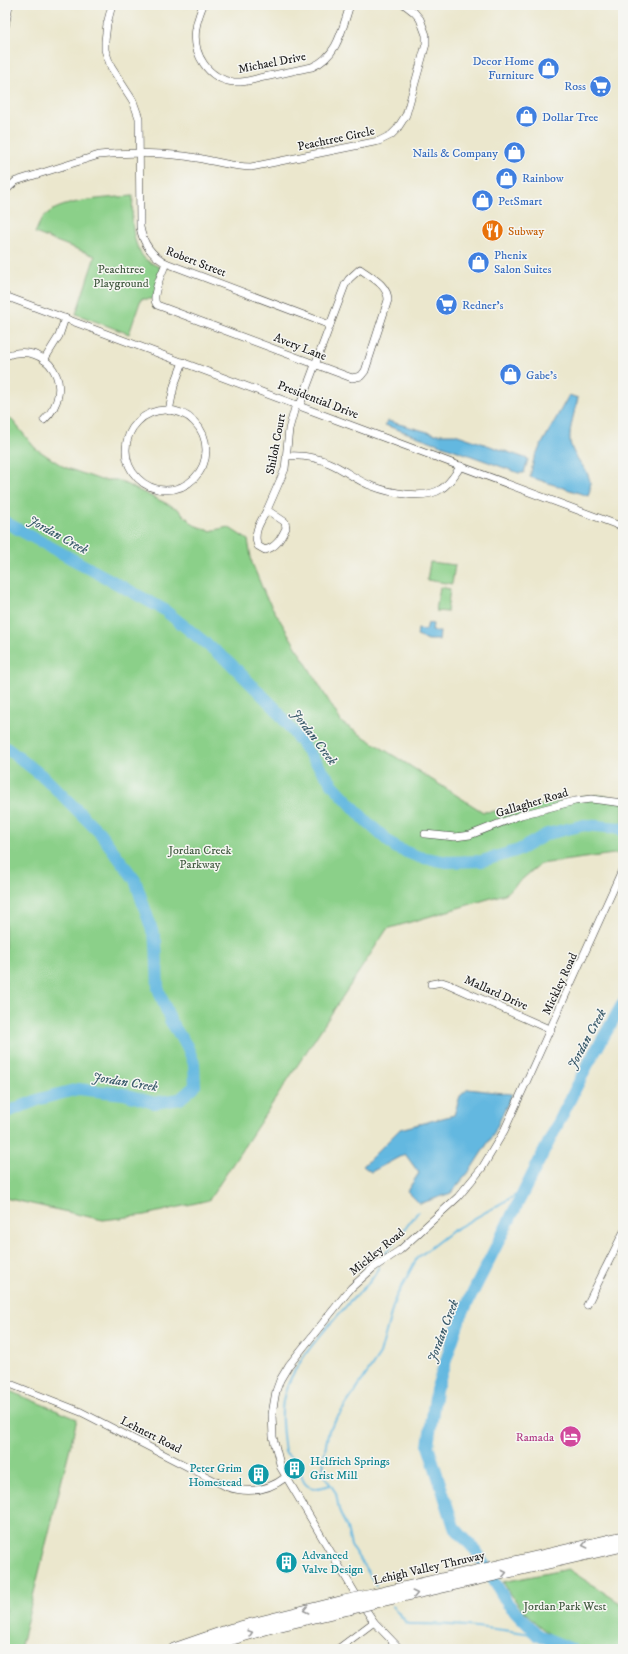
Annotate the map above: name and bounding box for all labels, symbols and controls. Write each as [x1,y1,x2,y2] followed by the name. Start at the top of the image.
[237,49,307,77] street label: Michael Drive
[472,54,534,83] place label: Decor Home Furniture
[536,55,562,81] shop icon: Decor Home Furniture
[588,73,614,99] supermarket icon: Ross
[564,79,586,94] place label: Ross
[513,104,539,130] shop icon: Dollar Tree
[542,110,598,125] place label: Dollar Tree
[296,124,376,154] street label: Peachtree Circle
[501,140,527,166] shop icon: Nails & Company
[412,146,498,161] place label: Nails & Company
[493,165,519,191] shop icon: Rainbow
[522,171,564,186] place label: Rainbow
[470,188,496,214] shop icon: PetSmart
[498,194,542,209] place label: PetSmart
[479,218,505,244] restaurant icon: Subway
[508,224,544,239] place label: Subway
[164,244,229,280] street label: Robert Street
[494,248,552,277] place label: Phenix Salon Suites
[465,249,491,275] shop icon: Phenix Salon Suites
[93,262,149,291] park label: Peachtree Playground
[434,292,460,318] supermarket icon: Redner's
[462,298,503,313] place label: Redner's
[271,330,329,364] street label: Avery Lane
[497,362,523,388] shop icon: Gabe's
[526,368,557,383] place label: Gabe's
[275,378,361,422] street label: Presidential Drive
[263,412,289,476] street label: Shiloh Court
[25,512,91,558] water label: Jordan Creek
[288,706,341,769] water label: Jordan Creek
[494,785,570,821] street label: Gallagher Road
[168,843,232,872] park label: Jordan Creek Parkway
[539,951,581,1017] street label: Mickley Road
[462,972,530,1014] street label: Mallard Drive
[564,1006,610,1072] water label: Jordan Creek
[91,1069,159,1095] water label: Jordan Creek
[346,1225,408,1279] street label: Mickley Road
[424,1297,462,1365] water label: Jordan Creek
[118,1413,184,1457] street label: Lehnert Road
[557,1424,583,1450] hotel icon: Ramada
[516,1430,555,1445] place label: Ramada
[310,1454,390,1483] place label: Helfrich Springs Grist Mill
[282,1455,308,1481] building icon: Helfrich Springs Grist Mill
[188,1461,242,1490] place label: Peter Grim Homestead
[245,1462,271,1488] building icon: Peter Grim Homestead
[582,1541,588,1549] one-way arrow
[301,1548,364,1577] place label: Advanced Valve Design
[372,1548,487,1588] street label: Lehigh Valley Thruway
[273,1549,299,1575] building icon: Advanced Valve Design
[501,1570,507,1578] one-way arrow
[412,1590,418,1598] one-way arrow
[523,1599,607,1614] park label: Jordan Park West
[303,1605,310,1614] one-way arrow
[247,1630,253,1638] one-way arrow

